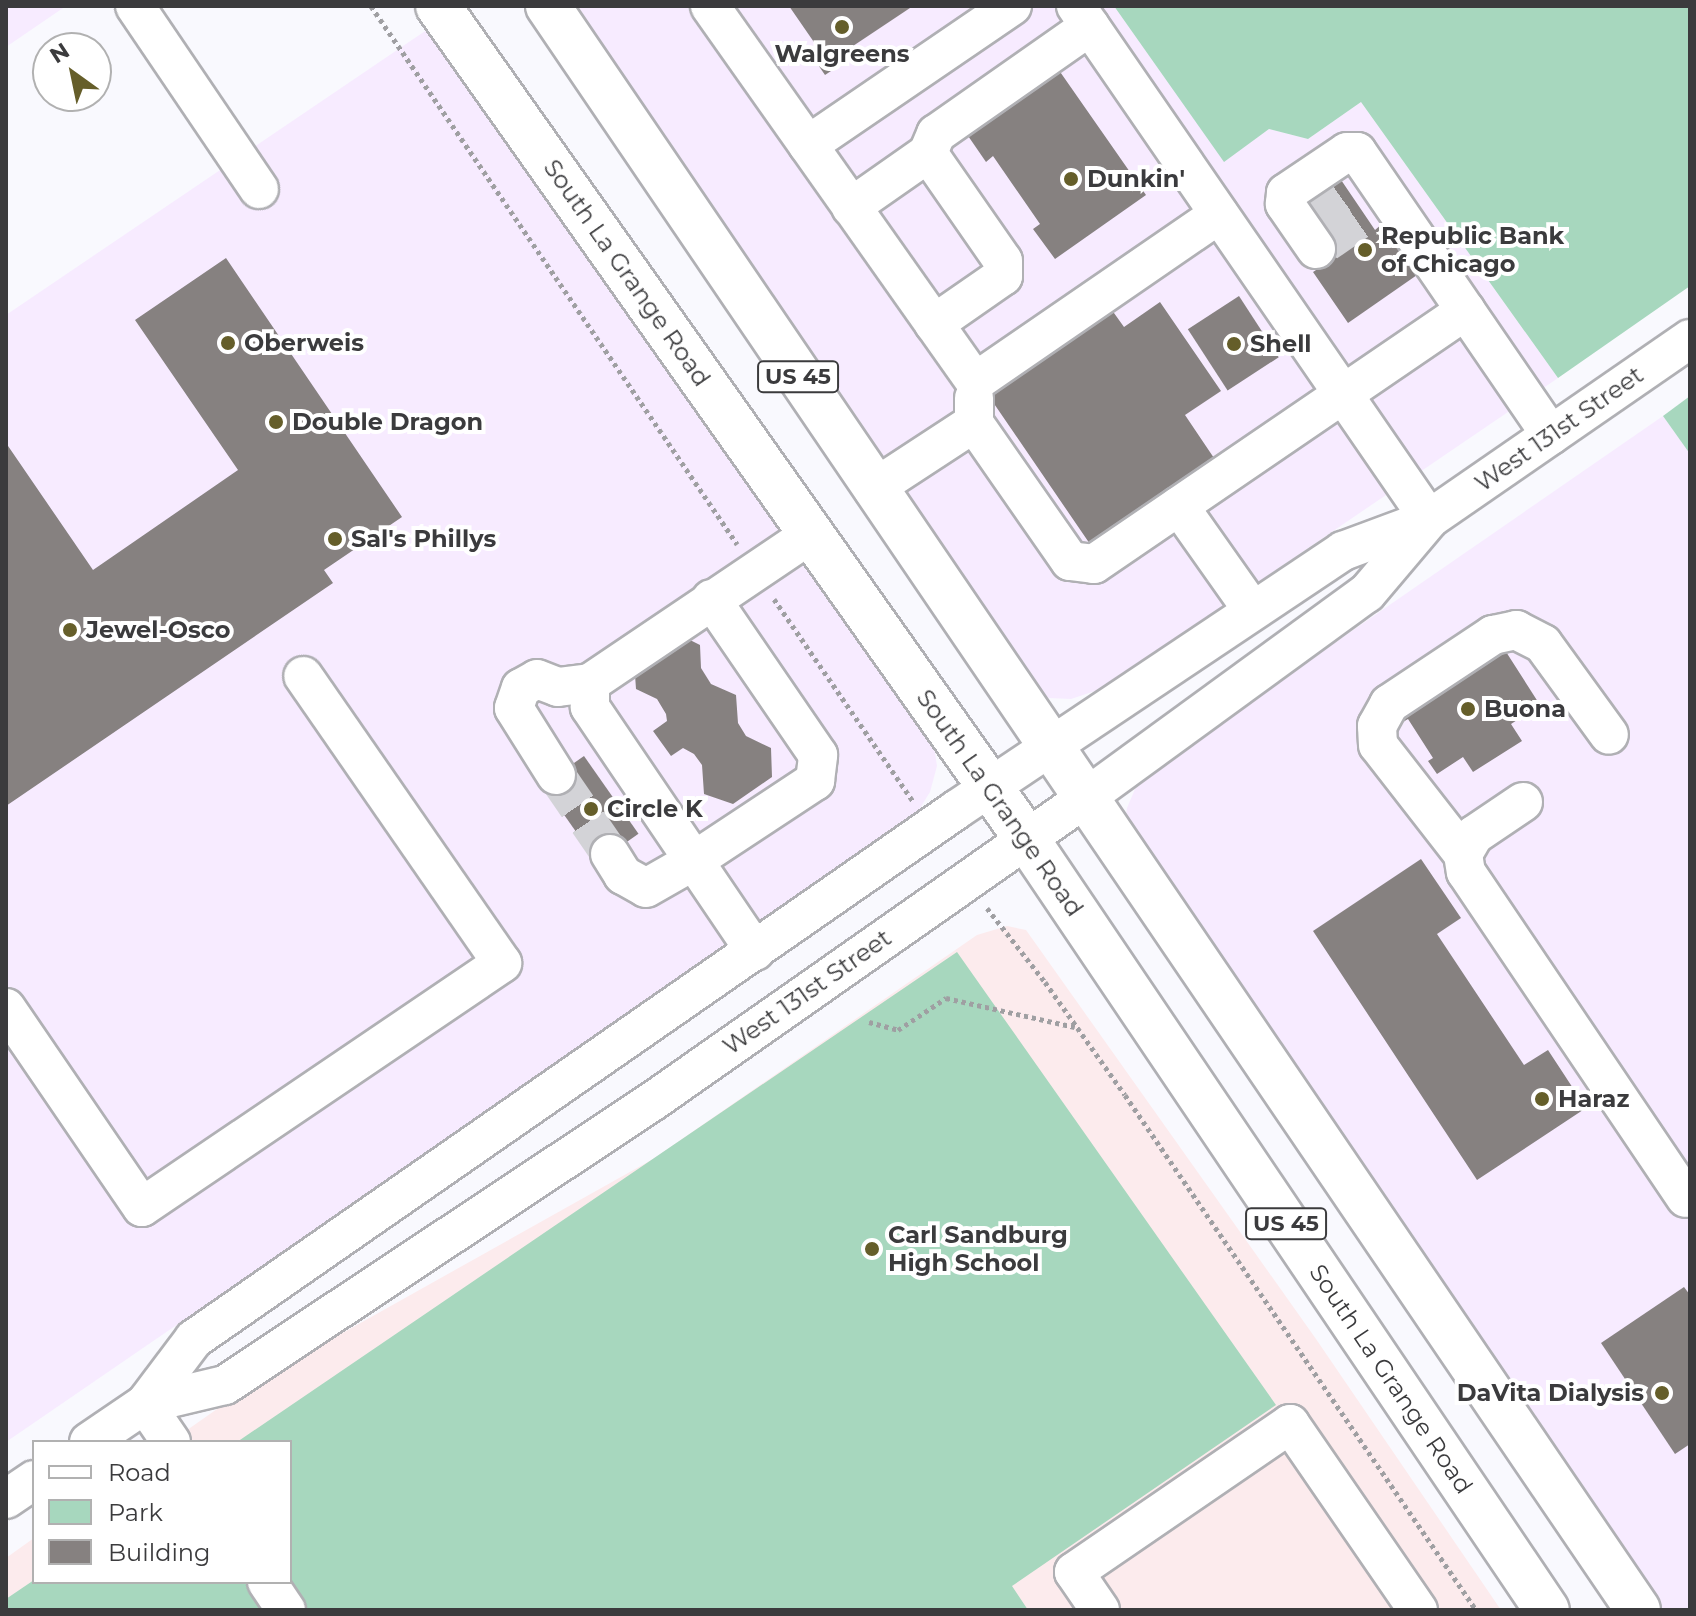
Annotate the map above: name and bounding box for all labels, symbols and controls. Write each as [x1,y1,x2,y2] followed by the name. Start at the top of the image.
[833,18,851,36] marker: Walgreens
[32,32,112,112] north arrow
[45,37,75,69] text: N
[774,40,910,68] place label: Walgreens
[538,154,716,392] street label: South La Grange Road
[1087,165,1185,193] place label: Dunkin'
[1062,170,1080,188] marker: Dunkin'
[1381,222,1564,278] place label: Republic Bank of Chicago
[1356,241,1374,259] marker: Republic Bank of Chicago
[244,329,364,357] place label: Oberweis
[1250,330,1312,358] place label: Shell
[219,334,237,352] marker: Oberweis
[1225,335,1243,353] marker: Shell
[756,359,840,395] road number: US 45
[1469,360,1649,498] street label: West 131st Street
[292,408,483,436] place label: Double Dragon
[267,413,285,431] marker: Double Dragon
[351,525,496,553] place label: Sal's Phillys
[326,530,344,548] marker: Sal's Phillys
[86,616,230,644] place label: Jewel-Osco
[61,621,79,639] marker: Jewel-Osco
[911,684,1089,922] street label: South La Grange Road
[1484,695,1566,723] place label: Buona
[1459,700,1477,718] marker: Buona
[607,795,703,823] place label: Circle K
[582,800,600,818] marker: Circle K
[717,923,897,1061] street label: West 131st Street
[1558,1085,1629,1113] place label: Haraz
[1533,1090,1551,1108] marker: Haraz
[1244,1206,1328,1242] road number: US 45
[888,1221,1068,1277] place label: Carl Sandburg High School
[863,1240,881,1258] marker: Carl Sandburg High School
[1303,1259,1479,1499] street label: South La Grange Road
[1457,1379,1644,1407] place label: DaVita Dialysis
[1651,1382,1673,1404] marker: DaVita Dialysis
[32,1440,292,1584] legend
[108,1458,171,1487] text: Road
[108,1498,163,1527] text: Park
[108,1538,211,1567] text: Building

